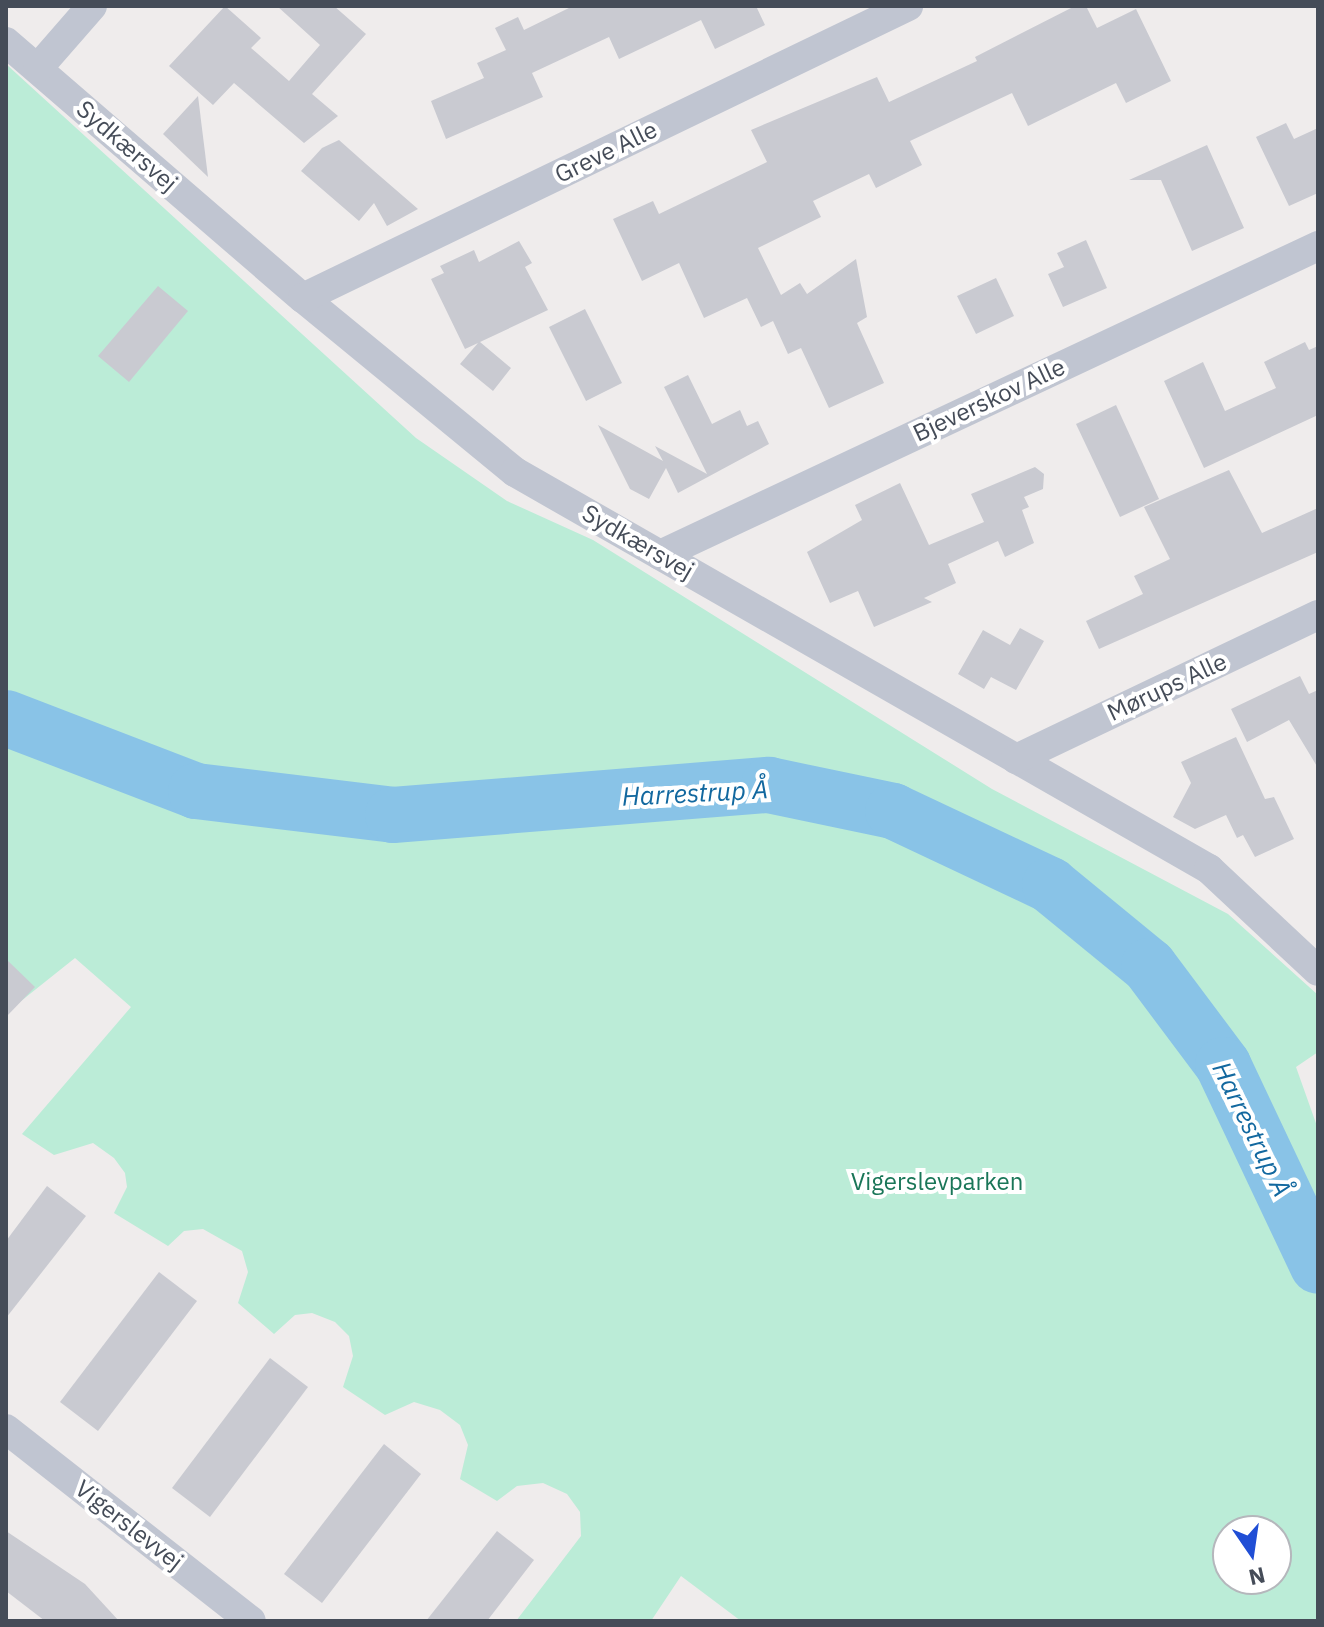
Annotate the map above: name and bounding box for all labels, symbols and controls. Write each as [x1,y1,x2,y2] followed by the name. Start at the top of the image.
[71,94,183,198] street label: Sydkærsvej
[550,115,662,189] street label: Greve Alle
[908,352,1070,448] street label: Bjeverskov Alle
[577,499,699,585] street label: Sydkærsvej
[1103,647,1231,727] street label: Mørups Alle
[621,774,769,812] water label: Harrestrup Å
[1206,1056,1298,1202] water label: Harrestrup Å
[851,1168,1023,1196] park label: Vigerslevparken
[69,1474,189,1576] street label: Vigerslevvej
[1212,1515,1292,1595] north arrow
[1246,1561,1268,1593] text: N

